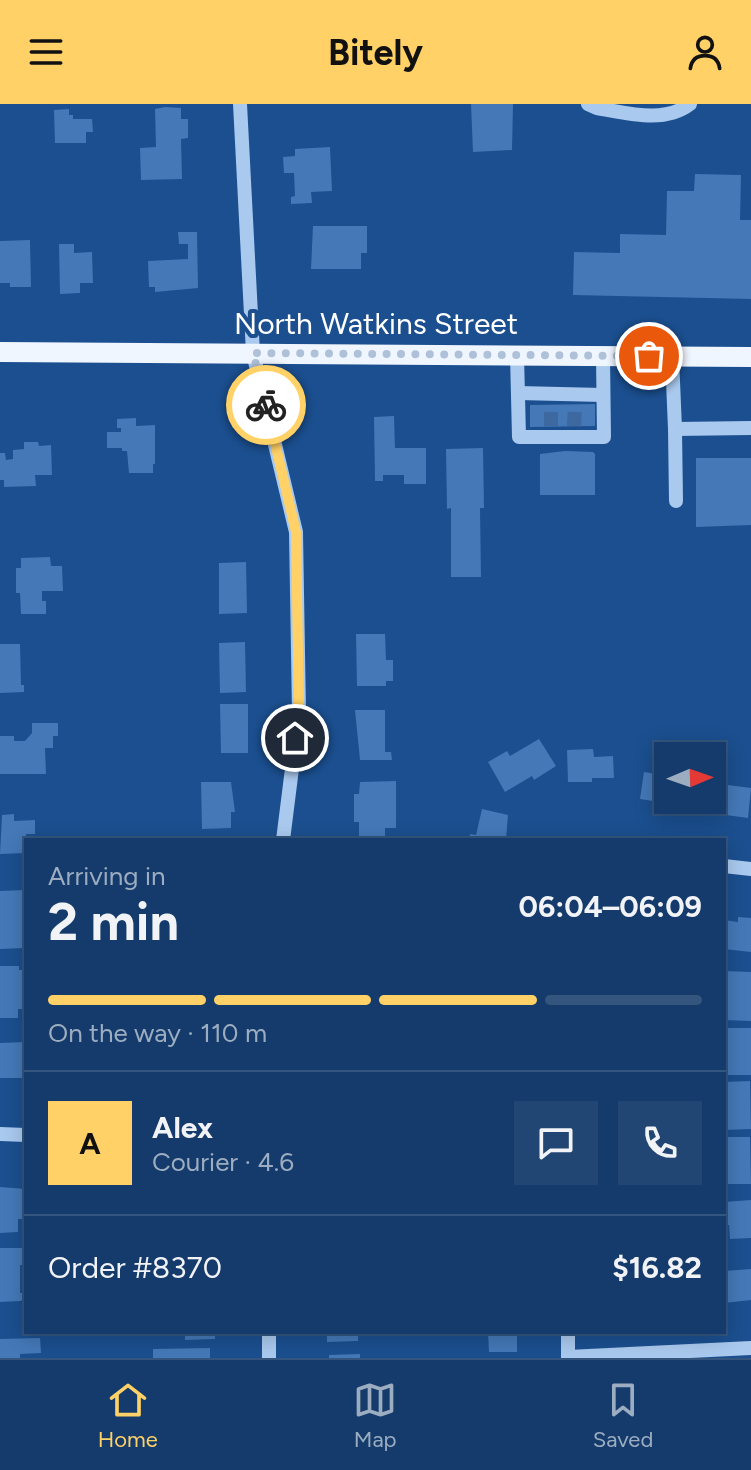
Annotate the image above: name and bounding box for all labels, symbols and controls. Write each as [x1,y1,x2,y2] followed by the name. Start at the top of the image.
[24,30,68,74] icon: menu
[683,30,727,74] icon: person
[328,31,423,74] text: Bitely
[234,305,518,342] street label: North Watkins Street
[615,322,683,390] pin
[627,334,671,378] icon: bag
[226,365,306,445] courier
[244,383,288,427] icon: bike
[261,704,329,772] pin
[273,716,317,760] icon: home
[654,742,726,814] north arrow
[654,742,726,814] map controls
[48,860,166,892] text: Arriving in
[518,888,702,925] text: 06:04–06:09
[48,891,179,953] text: 2 min
[48,1017,267,1049] text: On the way · 110 m
[514,1101,598,1185] button: chat
[618,1101,702,1185] button: phone
[152,1109,213,1146] text: Alex
[79,1125,101,1162] text: A
[152,1146,294,1178] text: Courier · 4.6
[48,1249,222,1286] text: Order #8370
[612,1249,702,1286] text: $16.82
[98,1378,158,1453] tab: Home
[353,1378,397,1453] tab: Map
[593,1378,653,1453] tab: Saved

